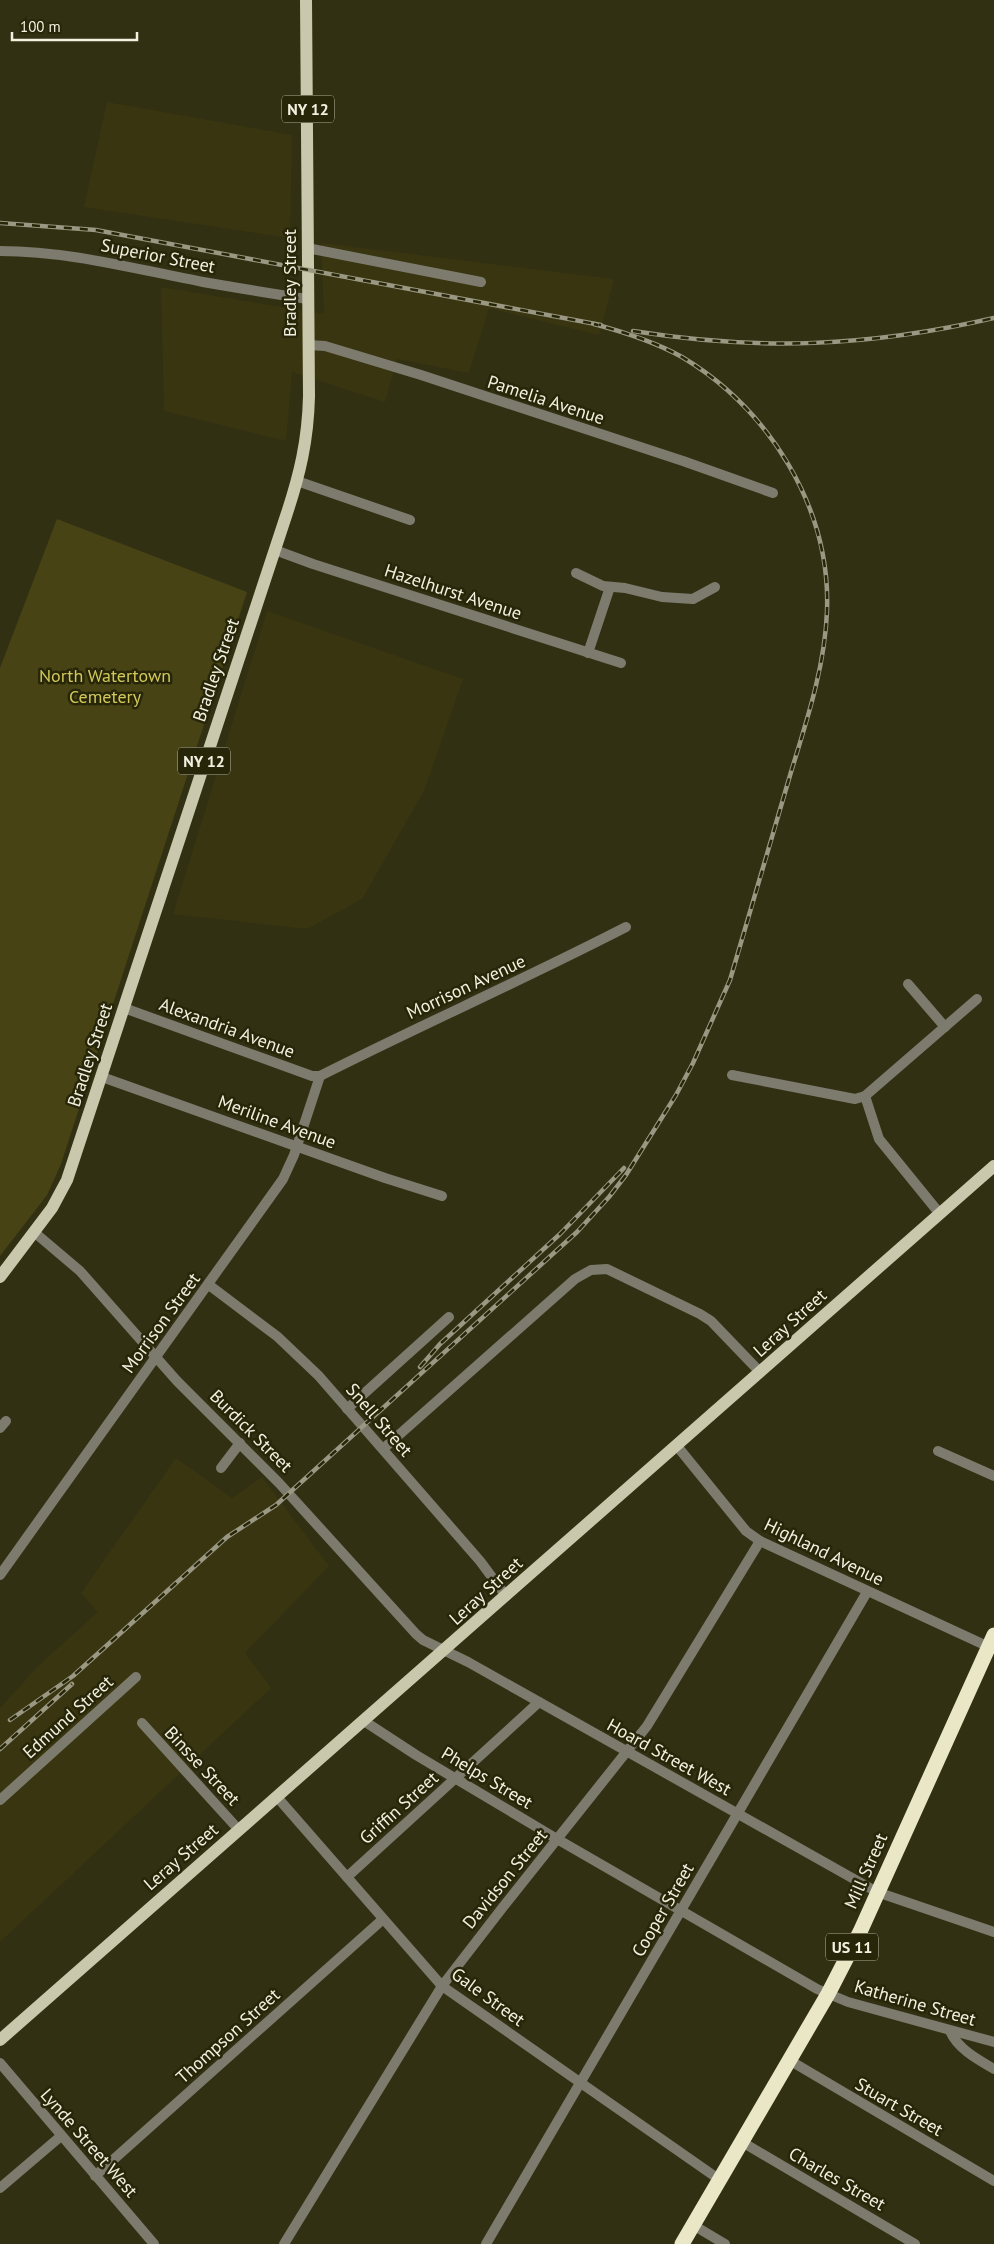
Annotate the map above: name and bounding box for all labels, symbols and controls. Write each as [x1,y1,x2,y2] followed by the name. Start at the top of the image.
[12,10,138,42] scale bar
[20,17,61,36] text: 100 m
[282,96,334,122] road number: NY 12
[278,229,301,337] street label: Bradley Street
[99,233,217,278] street label: Superior Street
[485,370,608,429] street label: Pamelia Avenue
[382,558,525,625] street label: Hazelhurst Avenue
[187,615,244,725] street label: Bradley Street
[39,664,171,708] park label: North Watertown Cemetery
[178,748,230,774] road number: NY 12
[403,949,529,1024] street label: Morrison Avenue
[156,992,298,1063] street label: Alexandria Avenue
[62,1000,117,1110] street label: Bradley Street
[215,1090,339,1154] street label: Meriline Avenue
[116,1268,205,1378] street label: Morrison Street
[748,1284,831,1362] street label: Leray Street
[341,1378,418,1461] street label: Snell Street
[205,1384,298,1477] street label: Burdick Street
[760,1513,888,1591] street label: Highland Avenue
[444,1552,527,1630] street label: Leray Street
[18,1670,118,1763] street label: Edmund Street
[603,1713,735,1800] street label: Hoard Street West
[160,1721,245,1810] street label: Binsse Street
[437,1741,537,1814] street label: Phelps Street
[355,1766,443,1849] street label: Griffin Street
[139,1818,223,1895] street label: Leray Street
[457,1824,552,1933] street label: Davidson Street
[839,1829,892,1912] street label: Mill Street
[626,1859,699,1961] street label: Cooper Street
[826,1934,878,1960] road number: US 11
[447,1962,529,2031] street label: Gale Street
[852,1974,978,2031] street label: Katherine Street
[171,1983,284,2088] street label: Thompson Street
[851,2072,947,2141] street label: Stuart Street
[36,2083,143,2202] street label: Lynde Street West
[785,2142,890,2216] street label: Charles Street

